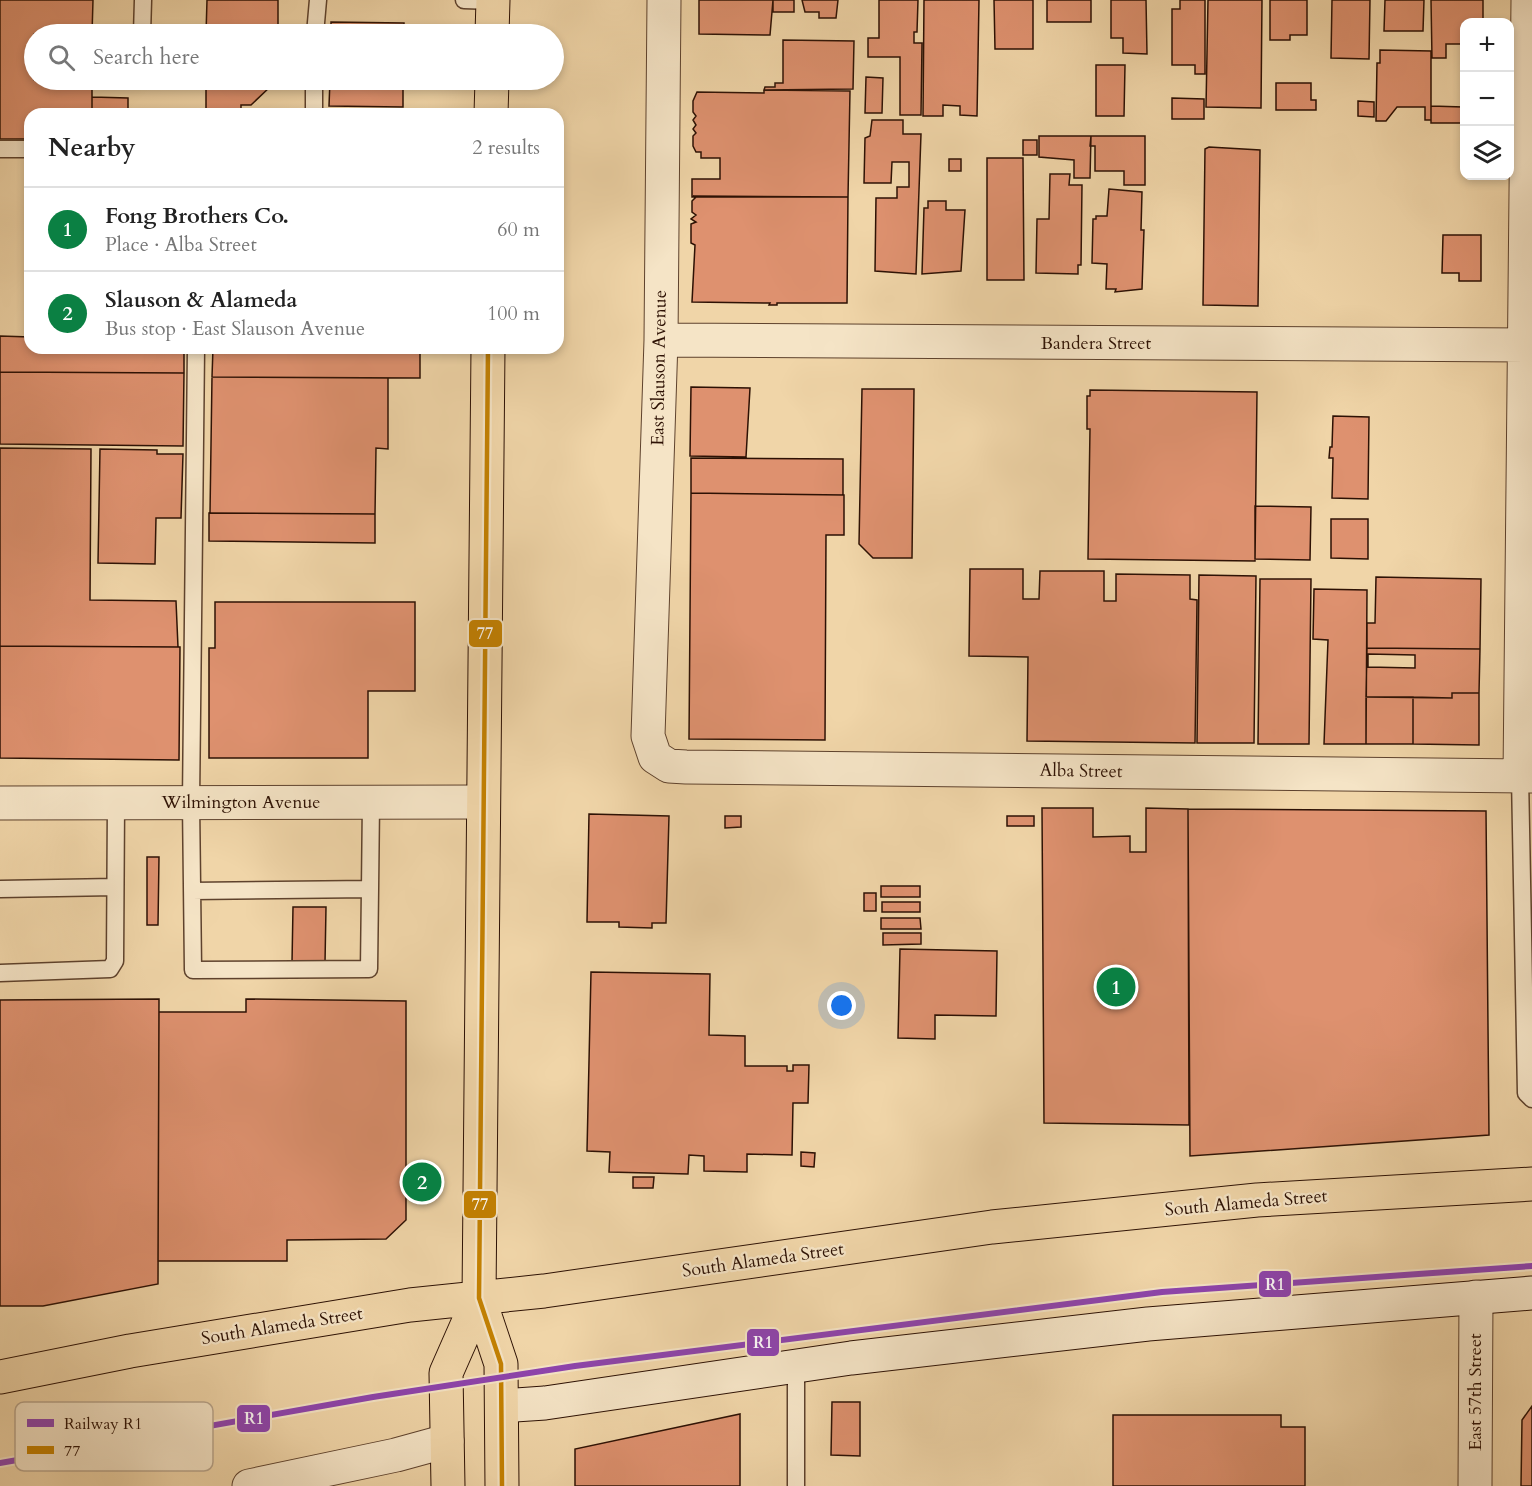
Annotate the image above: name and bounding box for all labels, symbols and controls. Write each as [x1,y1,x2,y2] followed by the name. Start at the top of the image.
[1460,18,1514,180] map controls
[1460,18,1514,72] button: +
[24,24,564,90] search box
[45,41,78,74] icon: search
[93,42,200,72] text: Search here
[1460,72,1514,126] button: −
[1460,126,1514,180] button: layers
[48,130,136,165] text: Nearby
[472,134,540,161] text: 2 results
[105,201,289,231] text: Fong Brothers Co.
[62,216,73,243] text: 1
[497,216,540,243] text: 60 m
[105,231,257,258] text: Place · Alba Street
[105,285,297,315] text: Slauson & Alameda
[645,290,673,446] street label: East Slauson Avenue
[62,300,73,327] text: 2
[487,300,540,327] text: 100 m
[105,315,365,342] text: Bus stop · East Slauson Avenue
[1041,331,1152,356] street label: Bandera Street
[468,619,503,648] line badge: 77
[477,623,493,645] text: 77
[1039,758,1123,784] street label: Alba Street
[161,790,320,815] street label: Wilmington Avenue
[1096,964,1136,1010] pin: 1
[827,991,856,1020] your location
[402,1160,442,1204] pin: 2
[1164,1183,1329,1223] street label: South Alameda Street
[463,1190,497,1219] line badge: 77
[472,1194,488,1216] text: 77
[681,1236,846,1284] street label: South Alameda Street
[1258,1270,1292,1298] line badge: R1
[1265,1274,1285,1296] text: R1
[200,1301,365,1351] street label: South Alameda Street
[746,1328,780,1357] line badge: R1
[753,1332,773,1354] text: R1
[1463,1333,1488,1451] street label: East 57th Street
[15,1402,213,1471] legend
[236,1404,271,1433] line badge: R1
[244,1408,264,1430] text: R1
[64,1413,142,1435] text: Railway R1
[64,1440,80,1462] text: 77

